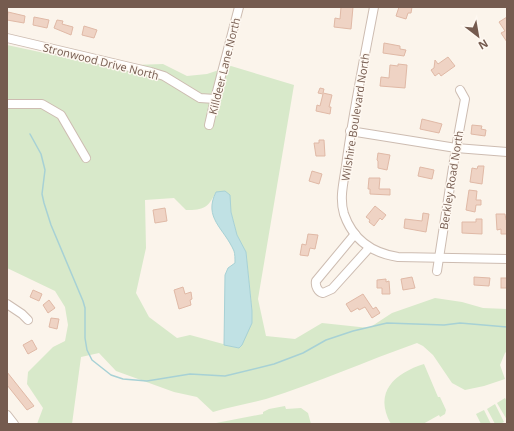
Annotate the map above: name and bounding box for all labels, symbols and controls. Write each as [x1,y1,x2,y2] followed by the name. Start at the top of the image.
[205,16,243,116] street label: Killdeer Lane North
[458,16,498,56] north arrow
[476,36,491,54] text: N
[41,39,161,83] street label: Stronwood Drive North
[337,52,373,182] street label: Wilshire Boulevard North
[436,129,466,231] street label: Berkley Road North

